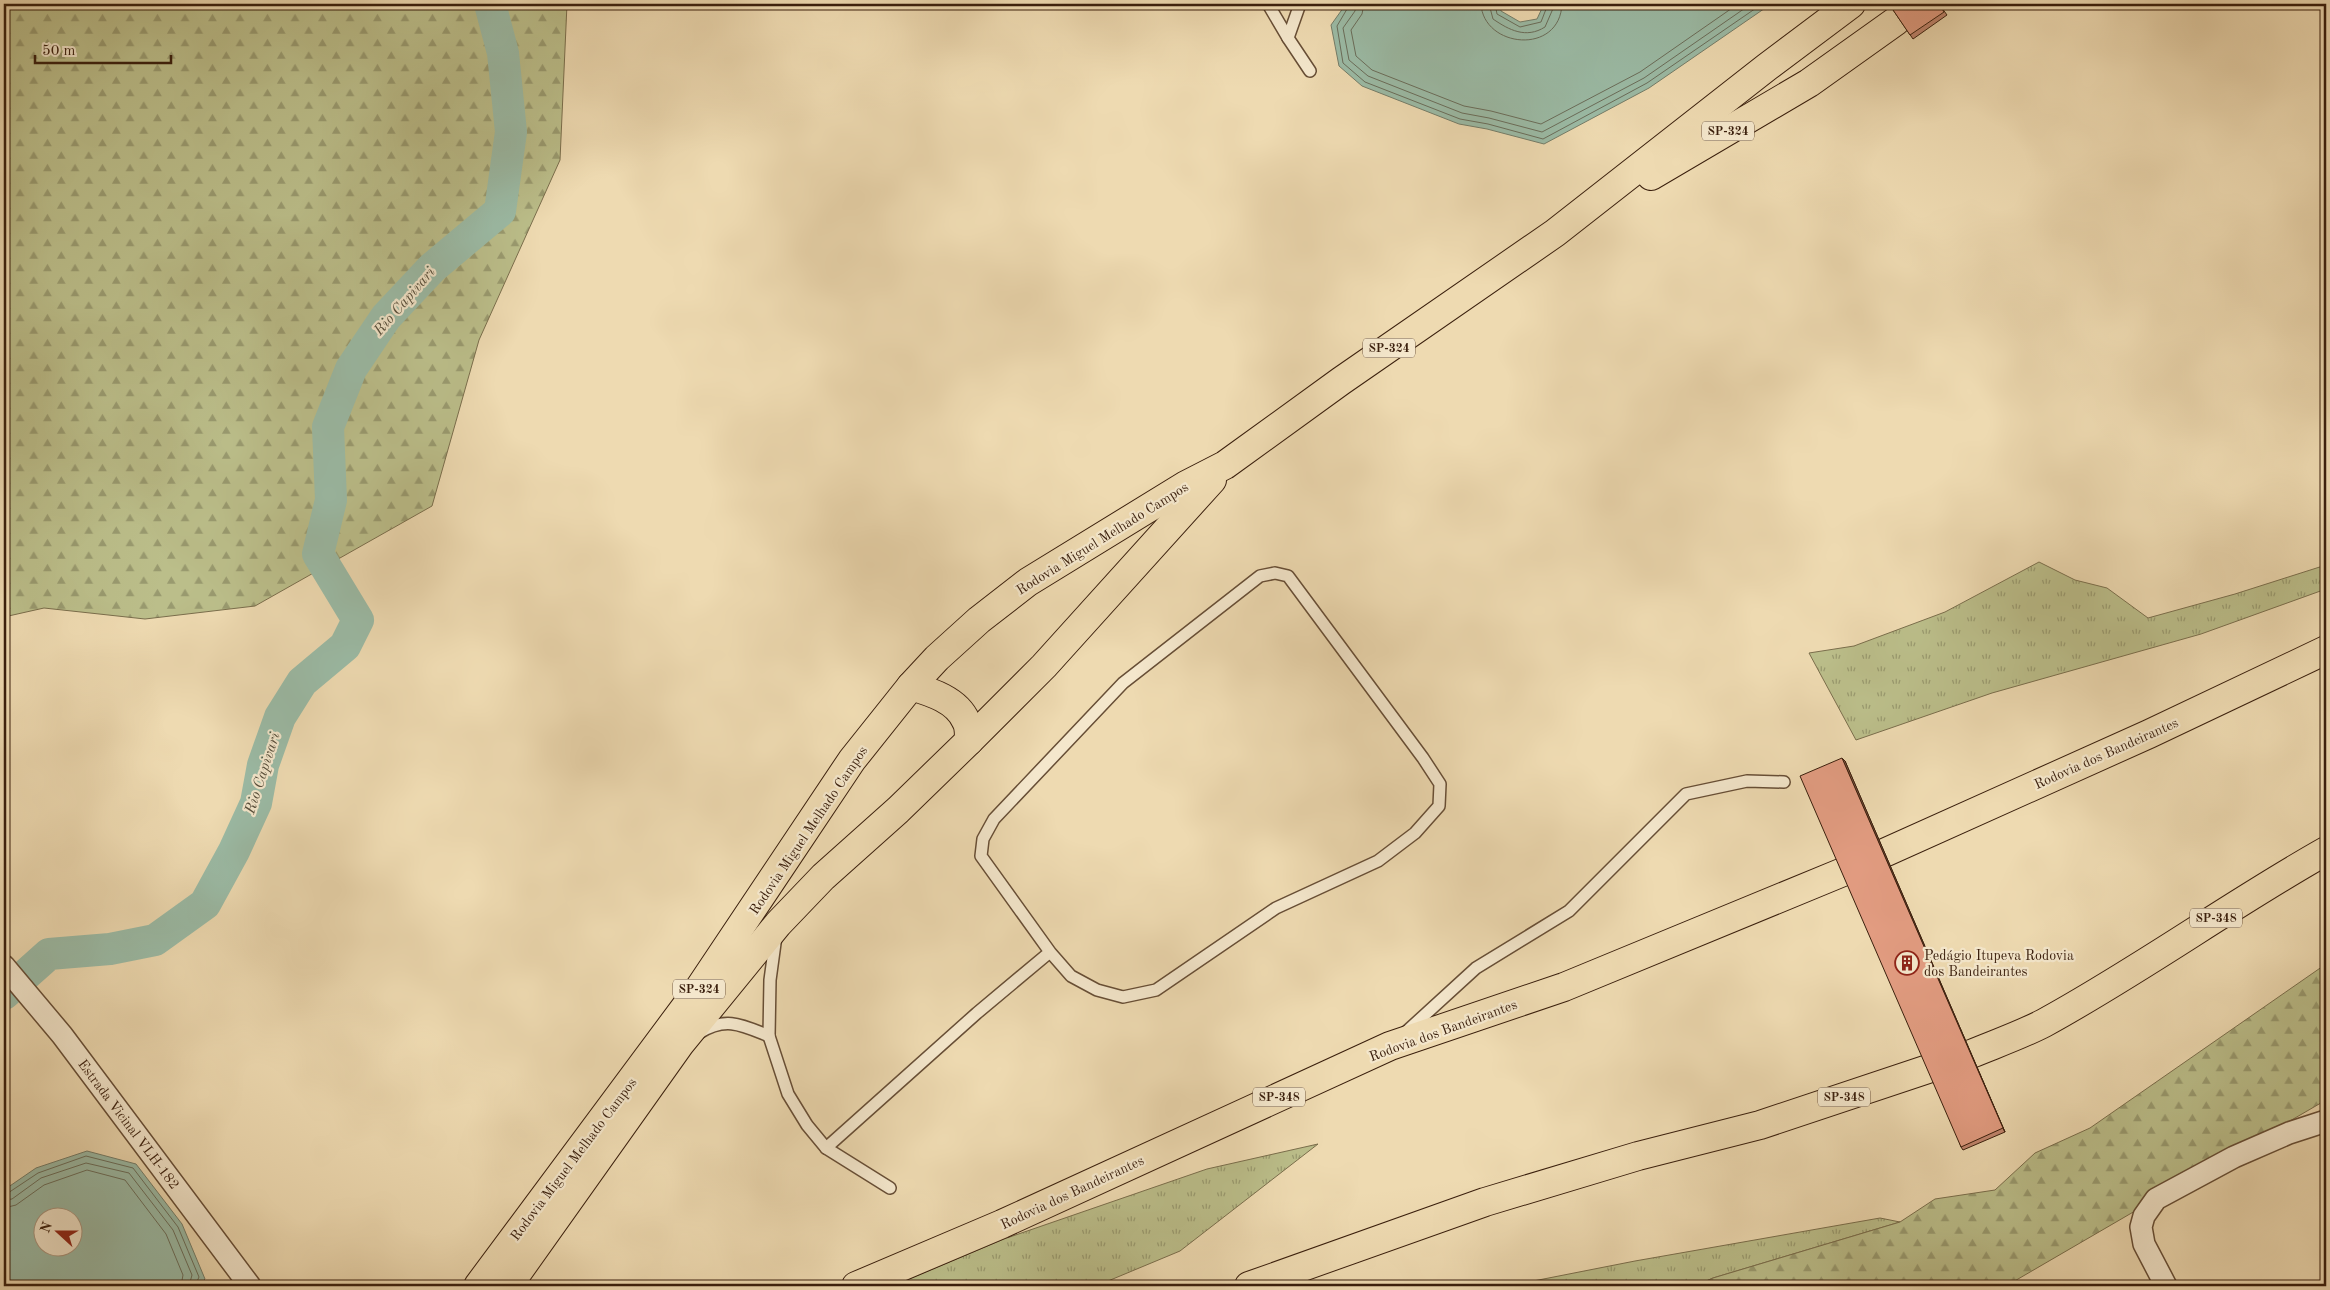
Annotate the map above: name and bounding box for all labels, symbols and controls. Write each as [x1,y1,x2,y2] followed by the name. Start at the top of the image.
[35,32,171,64] scale bar
[42,44,76,59] text: 50 m
[1702,122,1754,140] road number: SP-324
[371,265,439,340] water label: Rio Capivari
[1363,338,1415,358] road number: SP-324
[1014,480,1191,598] street label: Rodovia Miguel Melhado Campos
[2032,716,2181,792] street label: Rodovia dos Bandeirantes
[243,731,284,817] water label: Rio Capivari
[747,744,870,917] street label: Rodovia Miguel Melhado Campos
[2190,908,2242,928] road number: SP-348
[1924,949,2074,979] place label: Pedágio Itupeva Rodovia dos Bandeirantes
[1894,950,1920,976] building icon: Pedágio Itupeva Rodovia dos Bandeirantes
[673,980,725,999] road number: SP-324
[1368,998,1519,1064] street label: Rodovia dos Bandeirantes
[75,1057,181,1192] street label: Estrada Vicinal VLH-182
[508,1076,639,1244] street label: Rodovia Miguel Melhado Campos
[1253,1088,1305,1106] road number: SP-348
[1818,1088,1870,1106] road number: SP-348
[999,1154,1146,1232] street label: Rodovia dos Bandeirantes
[32,1208,82,1258] north arrow
[38,1220,55,1235] text: N

